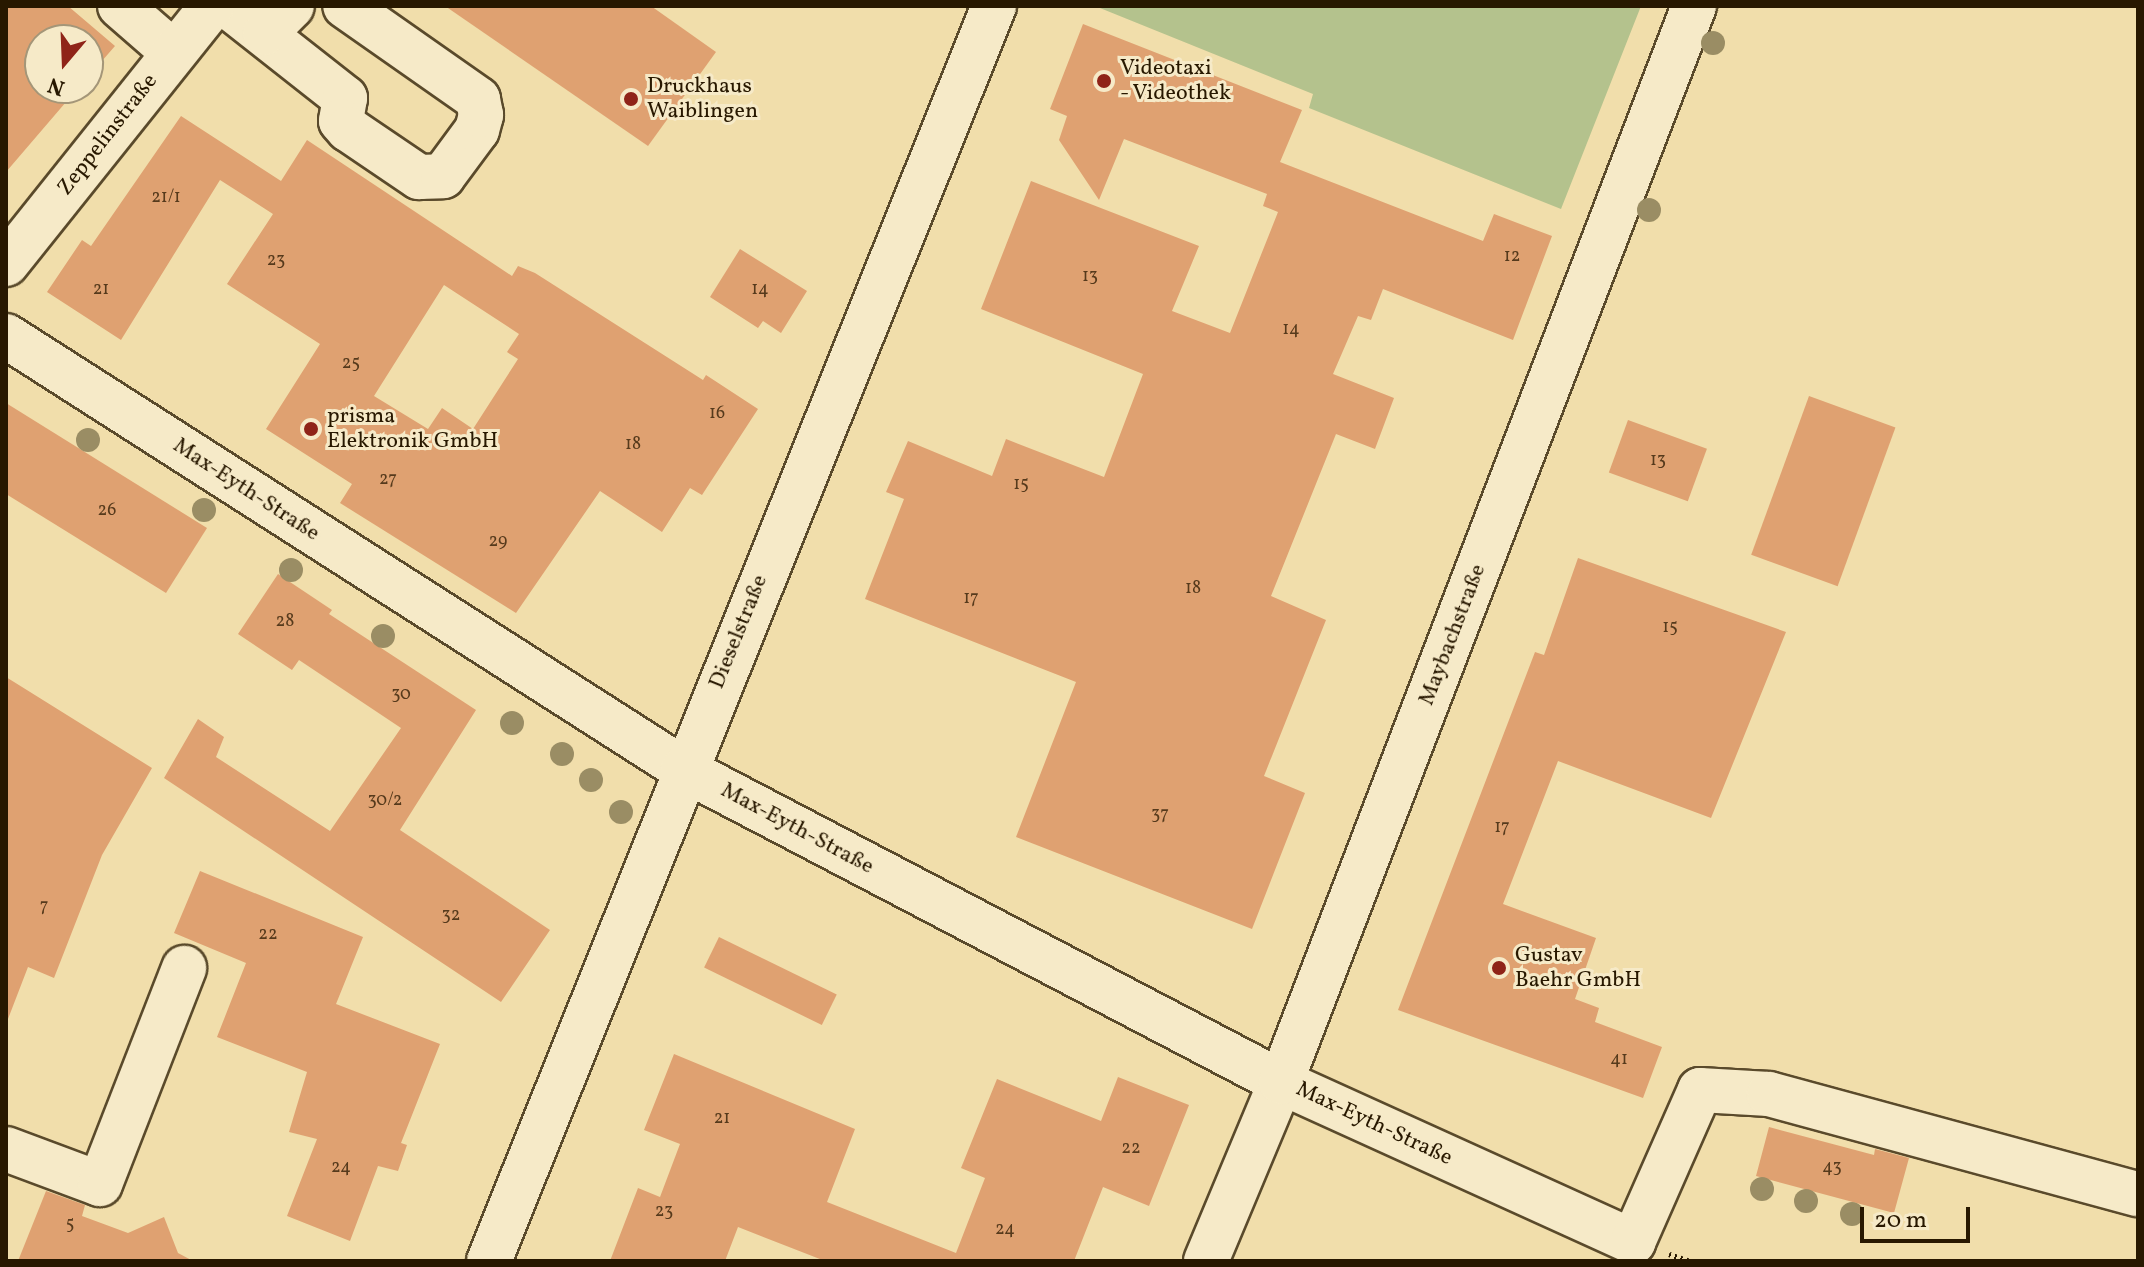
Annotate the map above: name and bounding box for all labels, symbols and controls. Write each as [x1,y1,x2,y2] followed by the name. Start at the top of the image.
[24,24,104,104] north arrow
[1120,55,1232,106] place label: Videotaxi - Videothek
[44,68,69,103] text: N
[52,69,164,201] street label: Zeppelinstraße
[1095,72,1113,90] marker: Videotaxi - Videothek
[647,73,758,124] place label: Druckhaus Waiblingen
[622,90,640,108] marker: Druckhaus Waiblingen
[151,187,181,209] house number: 21/1
[1504,246,1520,268] house number: 12
[267,250,285,272] house number: 23
[1082,266,1098,288] house number: 13
[93,279,109,301] house number: 21
[751,279,769,301] house number: 14
[1282,319,1300,341] house number: 14
[342,353,360,375] house number: 25
[327,403,498,454] place label: prisma Elektronik GmbH
[709,403,725,425] house number: 16
[302,420,320,438] marker: prisma Elektronik GmbH
[168,433,324,547] street label: Max-Eyth-Straße
[625,434,641,456] house number: 18
[1650,450,1666,472] house number: 13
[379,469,397,491] house number: 27
[1013,474,1029,496] house number: 15
[98,500,116,522] house number: 26
[489,531,507,553] house number: 29
[1414,561,1492,709] street label: Maybachstraße
[704,571,774,693] street label: Dieselstraße
[1185,578,1201,600] house number: 18
[963,588,979,610] house number: 17
[276,611,294,633] house number: 28
[1662,617,1678,639] house number: 15
[391,684,411,706] house number: 30
[716,778,878,880] street label: Max-Eyth-Straße
[367,790,403,812] house number: 30/2
[1151,804,1169,826] house number: 37
[1494,817,1510,839] house number: 17
[40,896,48,918] house number: 7
[442,905,460,927] house number: 32
[258,924,278,946] house number: 22
[1515,942,1641,994] place label: Gustav Baehr GmbH
[1490,959,1508,977] marker: Gustav Baehr GmbH
[1610,1049,1628,1071] house number: 41
[1292,1076,1456,1172] street label: Max-Eyth-Straße
[714,1108,730,1130] house number: 21
[1121,1138,1141,1160] house number: 22
[331,1157,351,1179] house number: 24
[1822,1157,1842,1179] house number: 43
[1864,1191,1974,1241] scale bar
[655,1201,673,1223] house number: 23
[1874,1204,1927,1238] text: 20 m
[66,1214,74,1236] house number: 5
[995,1219,1015,1241] house number: 24

